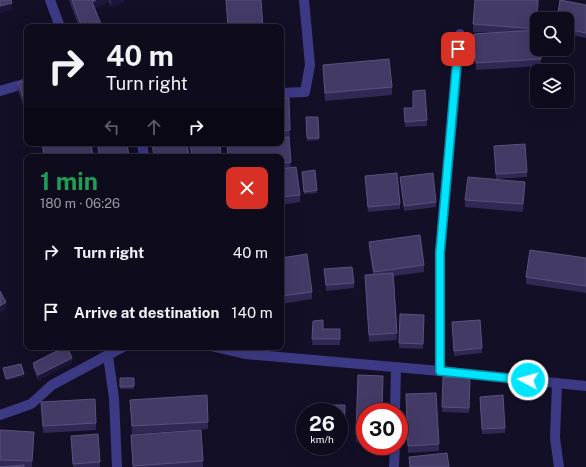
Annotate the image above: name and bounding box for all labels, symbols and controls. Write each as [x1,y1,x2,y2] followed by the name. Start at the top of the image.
[530,12,574,108] map controls
[530,12,574,56] button: search
[441,32,475,66] pin
[447,38,469,60] icon: arrive
[106,39,174,72] text: 40 m
[40,40,92,92] icon: right
[530,64,574,108] button: layers
[106,73,188,94] text: Turn right
[101,116,123,138] icon: left
[143,116,165,138] icon: ahead
[185,116,207,138] icon: right
[40,167,98,195] text: 1 min
[226,167,268,209] button: close
[40,196,120,211] text: 180 m · 06:26
[40,241,62,263] icon: right
[74,244,144,261] text: Turn right
[233,244,268,261] text: 40 m
[40,301,62,323] icon: arrive
[74,304,219,321] text: Arrive at destination
[231,304,273,321] text: 140 m
[507,359,549,401] position arrow
[356,403,408,455] speed limit sign: 30
[309,412,335,436] text: 26
[310,433,334,445] text: km/h

